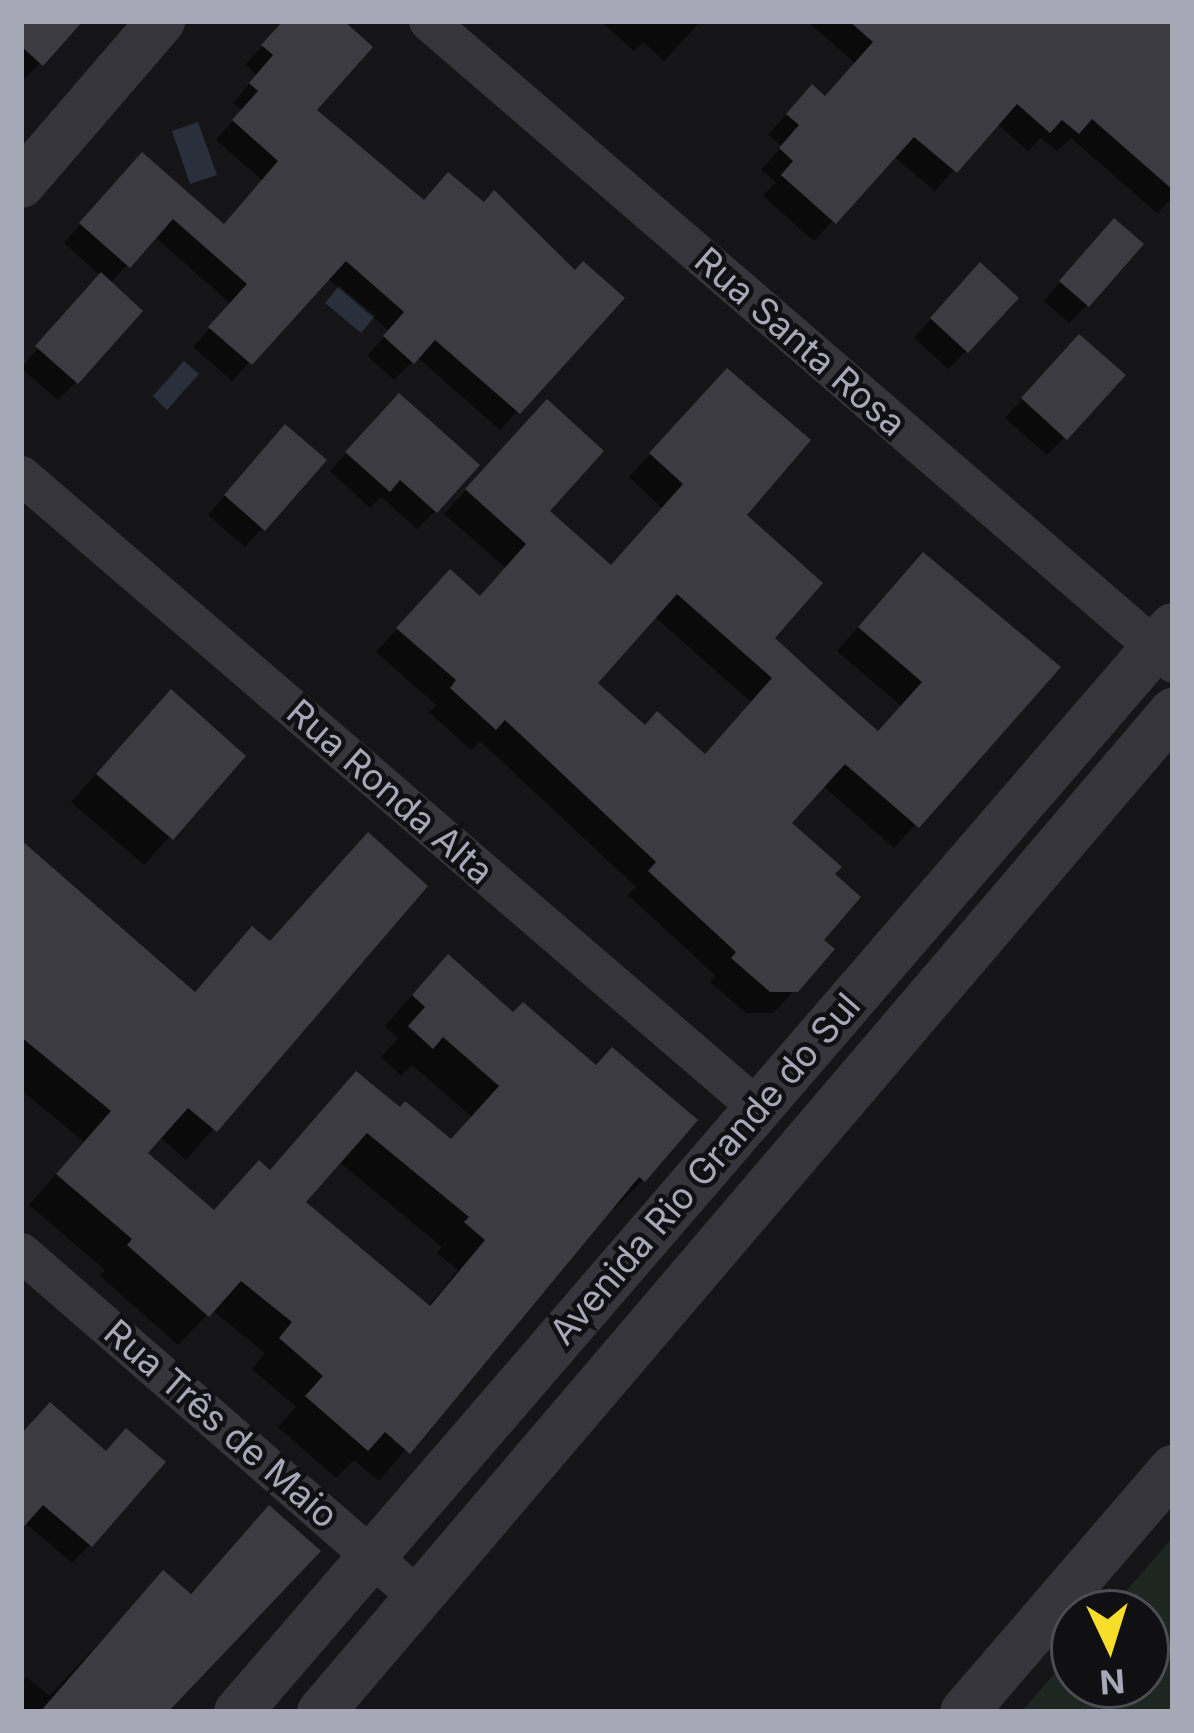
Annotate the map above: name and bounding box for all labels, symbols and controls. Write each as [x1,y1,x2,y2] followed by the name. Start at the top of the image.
[686,239,914,445] street label: Rua Santa Rosa
[278,691,502,893] street label: Rua Ronda Alta
[541,985,869,1353] street label: Avenida Rio Grande do Sul
[95,1311,347,1537] street label: Rua Três de Maio
[1050,1589,1170,1709] north arrow
[1098,1661,1126,1703] text: N

